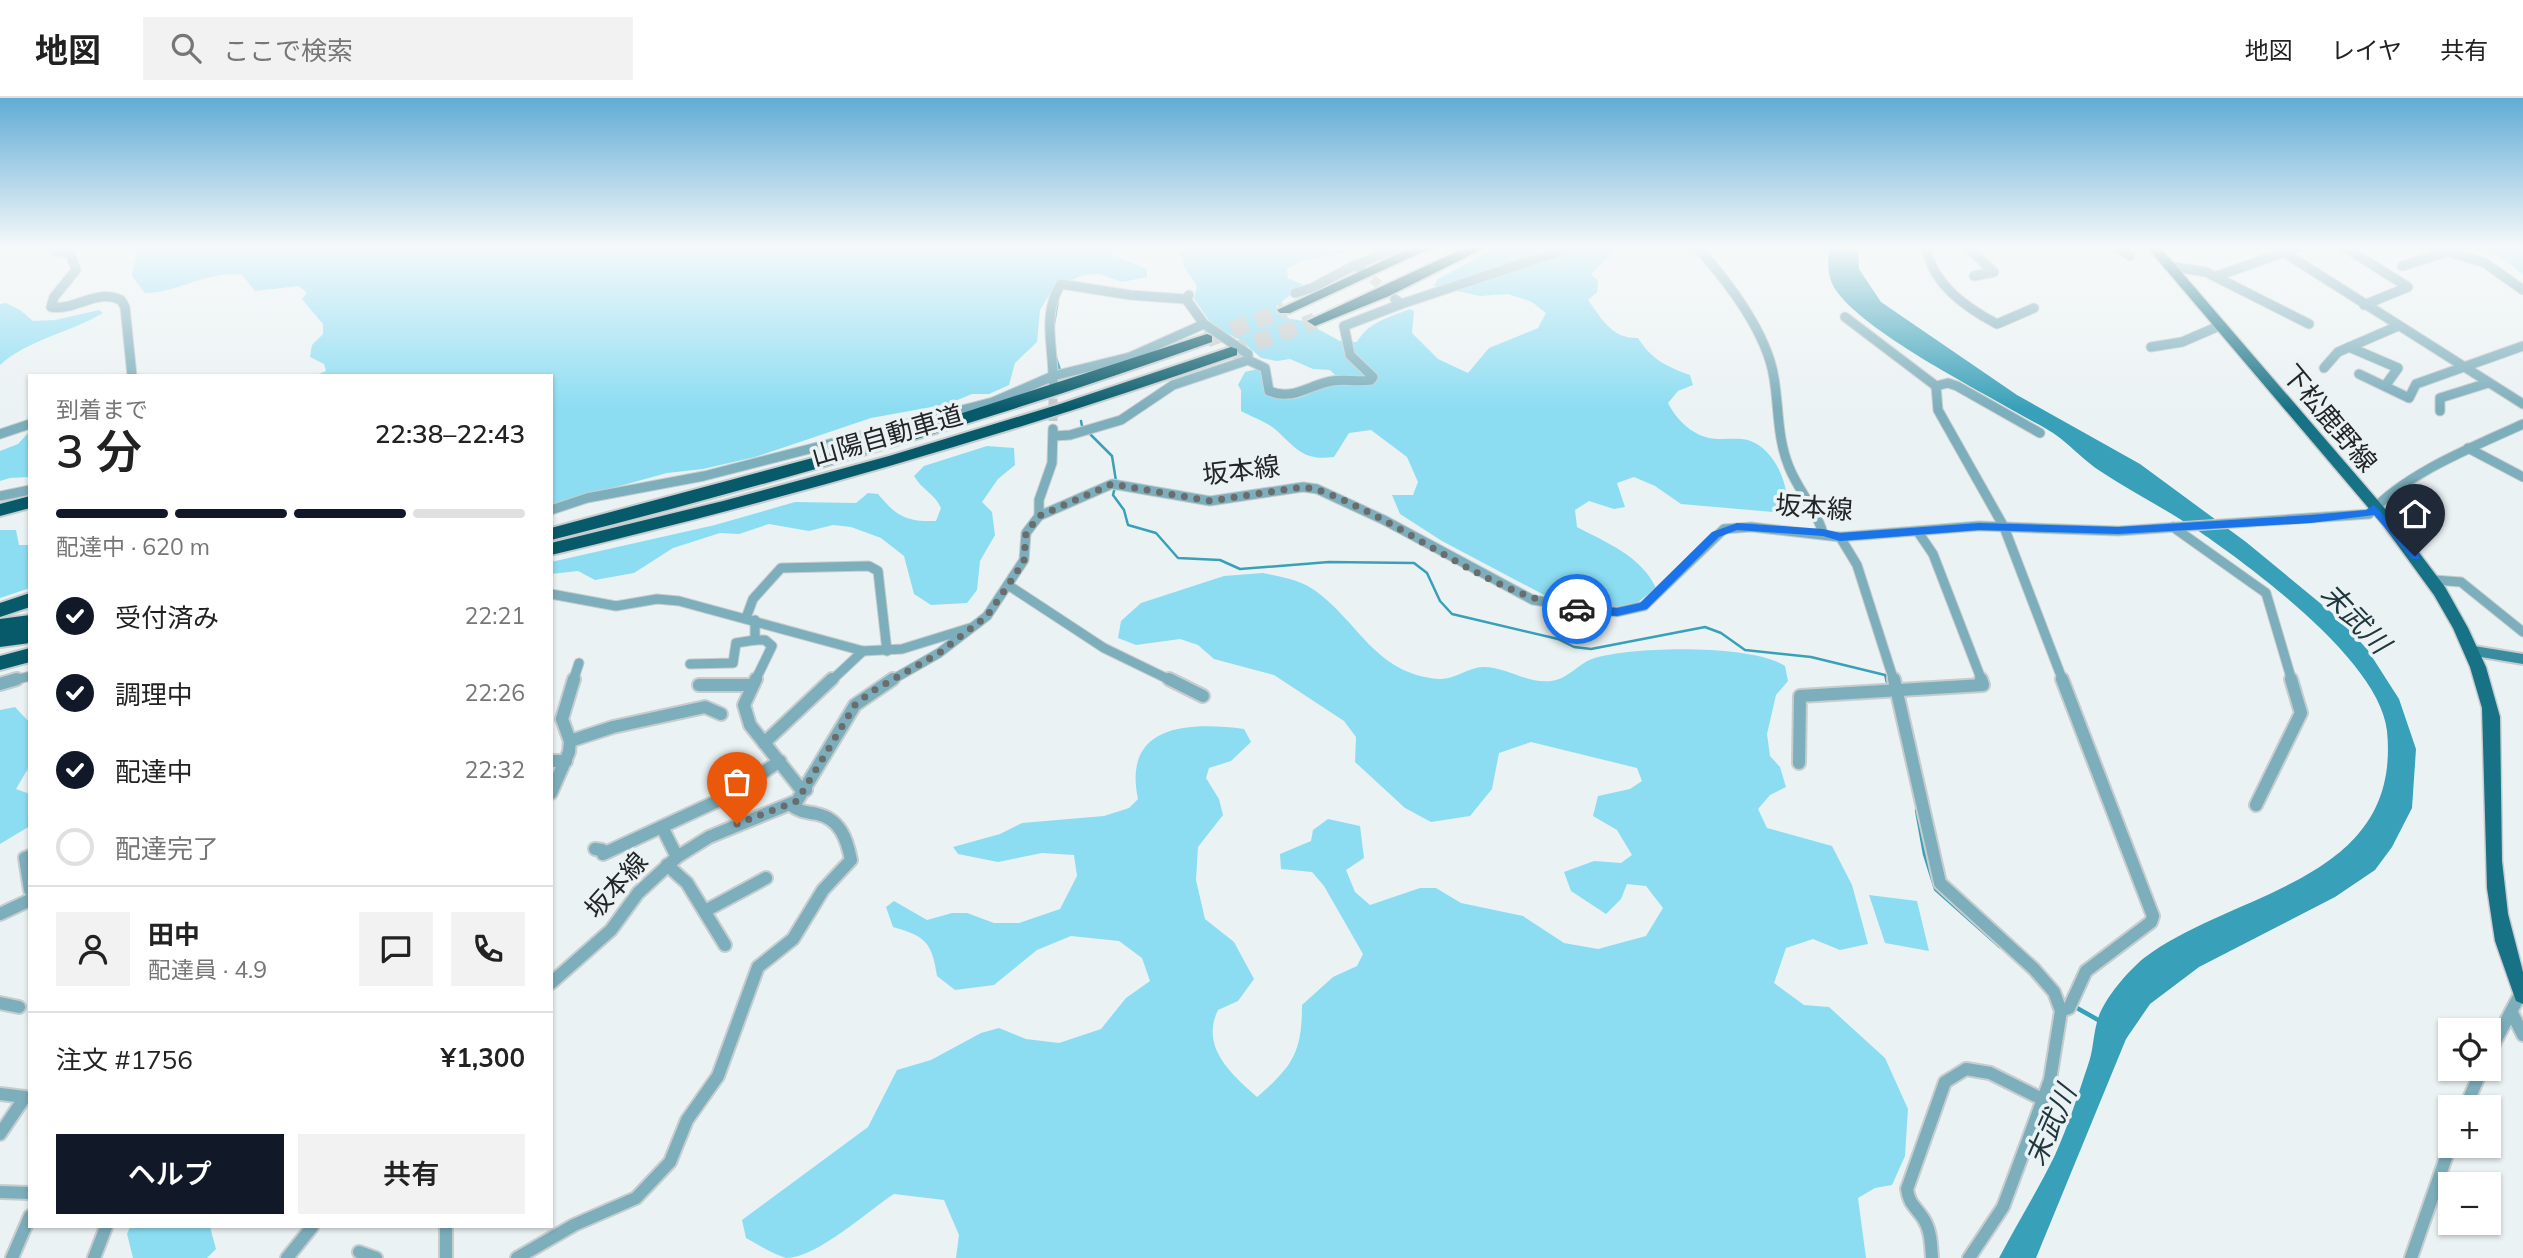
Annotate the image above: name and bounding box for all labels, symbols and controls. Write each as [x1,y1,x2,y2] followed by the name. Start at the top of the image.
[143,17,633,80] search box
[35,29,101,70] text: 地図
[167,29,205,67] icon: search
[223,34,353,67] text: ここで検索
[2245,35,2293,65] text: 地図
[2331,35,2402,65] text: レイヤ
[2440,35,2488,65] text: 共有
[2276,358,2384,478] street label: 下松鹿野線
[56,395,148,424] text: 到着まで
[807,398,967,472] street label: 山陽自動車道
[375,417,525,450] text: 22:38–22:43
[56,422,142,480] text: 3 分
[1200,449,1282,491] street label: 坂本線
[2385,484,2445,556] pin
[1774,488,1854,526] street label: 坂本線
[2396,495,2434,533] icon: home
[56,532,210,561] text: 配達中 · 620 m
[1542,574,1612,644] courier
[2314,576,2400,663] water label: 末武川
[1558,590,1596,628] icon: car
[56,597,94,635] icon: check
[115,601,219,634] text: 受付済み
[465,601,525,630] text: 22:21
[56,674,94,712] icon: check
[115,678,193,711] text: 調理中
[465,678,525,707] text: 22:26
[56,751,94,789] icon: check
[707,752,767,824] pin
[115,755,193,788] text: 配達中
[465,755,525,784] text: 22:32
[718,763,756,801] icon: bag
[115,832,219,865] text: 配達完了
[578,845,654,925] street label: 坂本線
[56,912,130,986] button: person
[359,912,433,986] button: chat
[451,912,525,986] button: phone
[148,918,200,951] text: 田中
[148,955,267,984] text: 配達員 · 4.9
[2438,1018,2501,1235] map controls
[2438,1018,2501,1081] button: locate
[441,1041,525,1074] text: ¥1,300
[56,1043,193,1076] text: 注文 #1756
[2017,1077,2084,1170] water label: 末武川
[2438,1095,2501,1158] button: +
[56,1134,284,1214] button: ヘルプ
[298,1134,525,1214] button: 共有
[2438,1172,2501,1235] button: −

